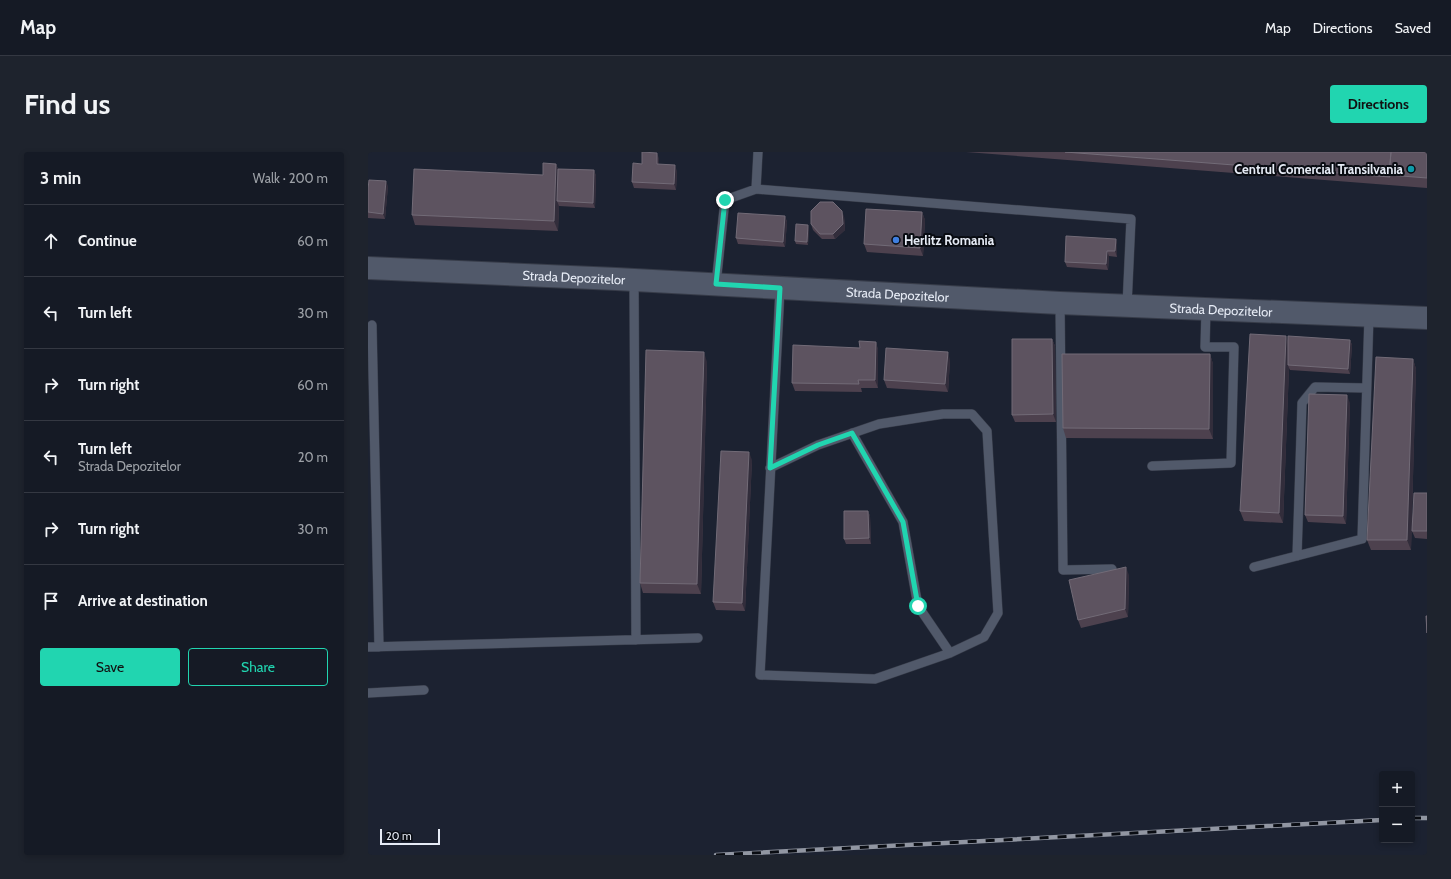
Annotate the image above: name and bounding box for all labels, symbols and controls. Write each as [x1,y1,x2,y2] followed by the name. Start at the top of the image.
[20,16,56,39] text: Map
[1265,19,1291,37] text: Map
[1313,19,1373,37] text: Directions
[1395,19,1431,37] text: Saved
[1330,85,1427,123] button: Directions
[24,87,110,121] text: Find us
[1234,161,1404,177] place label: Centrul Comercial Transilvania
[1406,164,1416,174] marker: Centrul Comercial Transilvania
[40,168,81,188] text: 3 min
[253,170,328,186] text: Walk · 200 m
[716,191,734,209] route end
[40,230,62,252] icon: ahead
[78,232,137,250] text: Continue
[904,232,995,248] place label: Herlitz Romania
[297,233,328,249] text: 60 m
[891,235,901,245] marker: Herlitz Romania
[522,267,627,288] street label: Strada Depozitelor
[846,283,950,305] street label: Strada Depozitelor
[1169,299,1274,320] street label: Strada Depozitelor
[40,302,62,324] icon: left
[78,304,132,322] text: Turn left
[298,305,328,321] text: 30 m
[40,374,62,396] icon: right
[78,376,139,394] text: Turn right
[297,377,328,393] text: 60 m
[78,440,132,458] text: Turn left
[40,446,62,468] icon: left
[298,449,328,465] text: 20 m
[78,458,181,474] text: Strada Depozitelor
[40,518,62,540] icon: right
[78,520,139,538] text: Turn right
[298,521,328,537] text: 30 m
[40,590,62,612] icon: arrive
[78,592,208,610] text: Arrive at destination
[909,597,927,615] route start
[40,648,180,686] button: Save
[188,648,328,686] button: Share
[1379,771,1415,843] map controls
[1379,771,1415,807] button: +
[1379,807,1415,843] button: −
[380,827,440,846] scale bar
[386,829,412,843] text: 20 m

